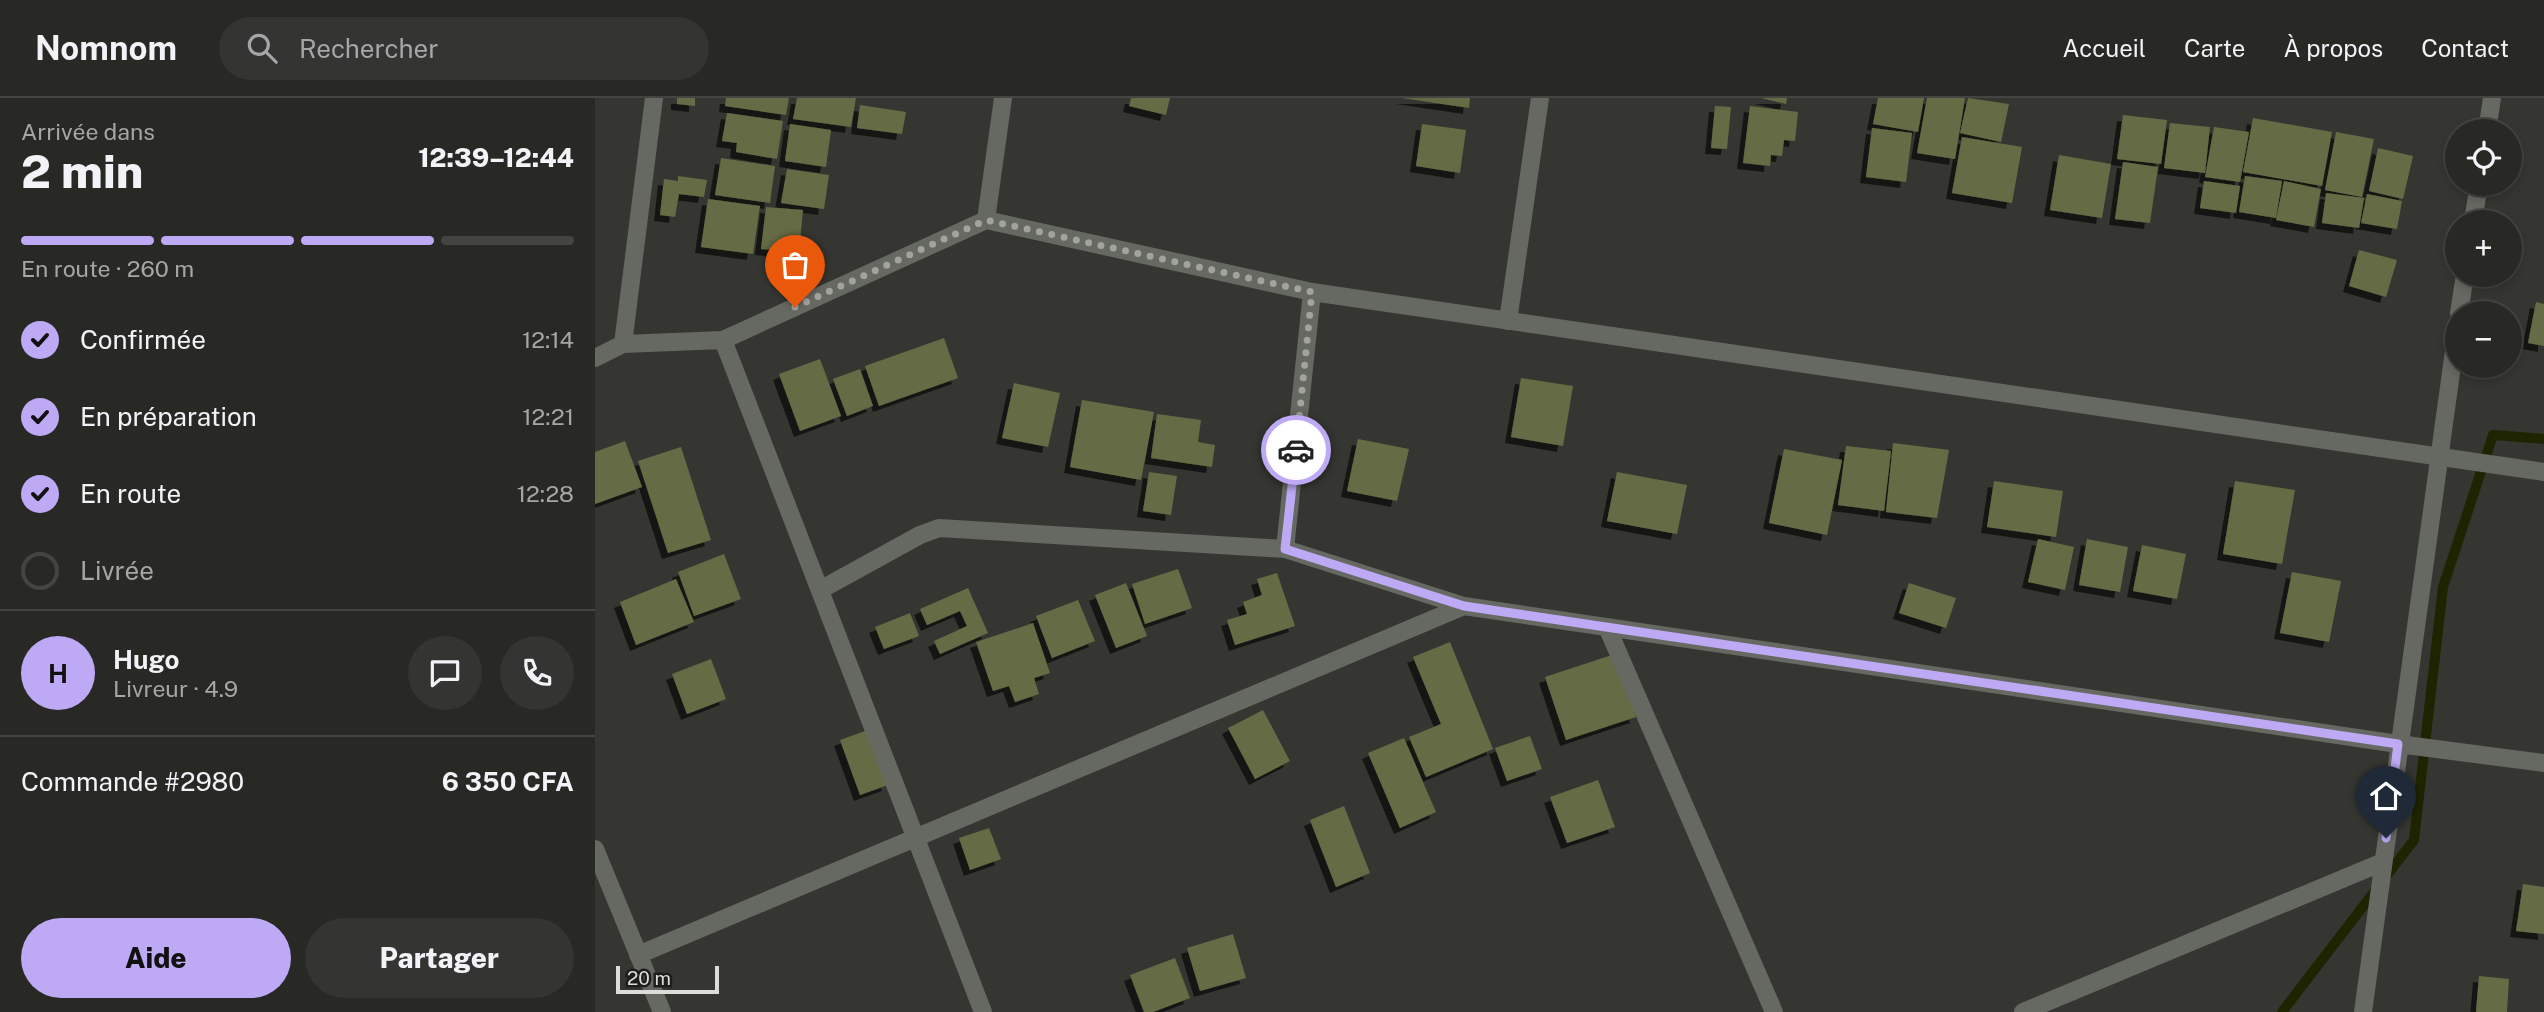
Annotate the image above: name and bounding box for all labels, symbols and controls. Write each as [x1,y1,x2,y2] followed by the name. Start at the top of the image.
[219,17,709,80] search box
[35,29,177,67] text: Nomnom
[243,29,281,67] icon: search
[299,33,438,64] text: Rechercher
[2063,34,2146,62] text: Accueil
[2184,34,2245,62] text: Carte
[2283,34,2383,62] text: À propos
[2421,34,2509,62] text: Contact
[21,118,155,145] text: Arrivée dans
[2445,119,2522,378] map controls
[2445,119,2522,196] button: locate
[418,142,574,173] text: 12:39–12:44
[21,144,143,198] text: 2 min
[2445,210,2522,287] button: +
[765,235,825,307] pin
[776,246,814,284] icon: bag
[21,255,194,282] text: En route · 260 m
[2445,301,2522,378] button: −
[21,321,59,359] icon: check
[80,324,206,355] text: Confirmée
[522,326,574,353] text: 12:14
[21,398,59,436] icon: check
[80,401,257,432] text: En préparation
[522,403,574,430] text: 12:21
[1261,415,1331,485] courier
[1277,431,1315,469] icon: car
[21,475,59,513] icon: check
[80,478,181,509] text: En route
[517,480,574,507] text: 12:28
[80,555,154,586] text: Livrée
[408,636,482,710] button: chat
[500,636,574,710] button: phone
[113,644,179,675] text: Hugo
[48,658,68,689] text: H
[113,675,238,702] text: Livreur · 4.9
[21,766,244,797] text: Commande #2980
[442,766,574,797] text: 6 350 CFA
[2356,766,2416,838] pin
[2367,777,2405,815] icon: home
[21,918,291,998] button: Aide
[305,918,574,998] button: Partager
[616,963,719,995] scale bar
[627,967,671,989] text: 20 m

